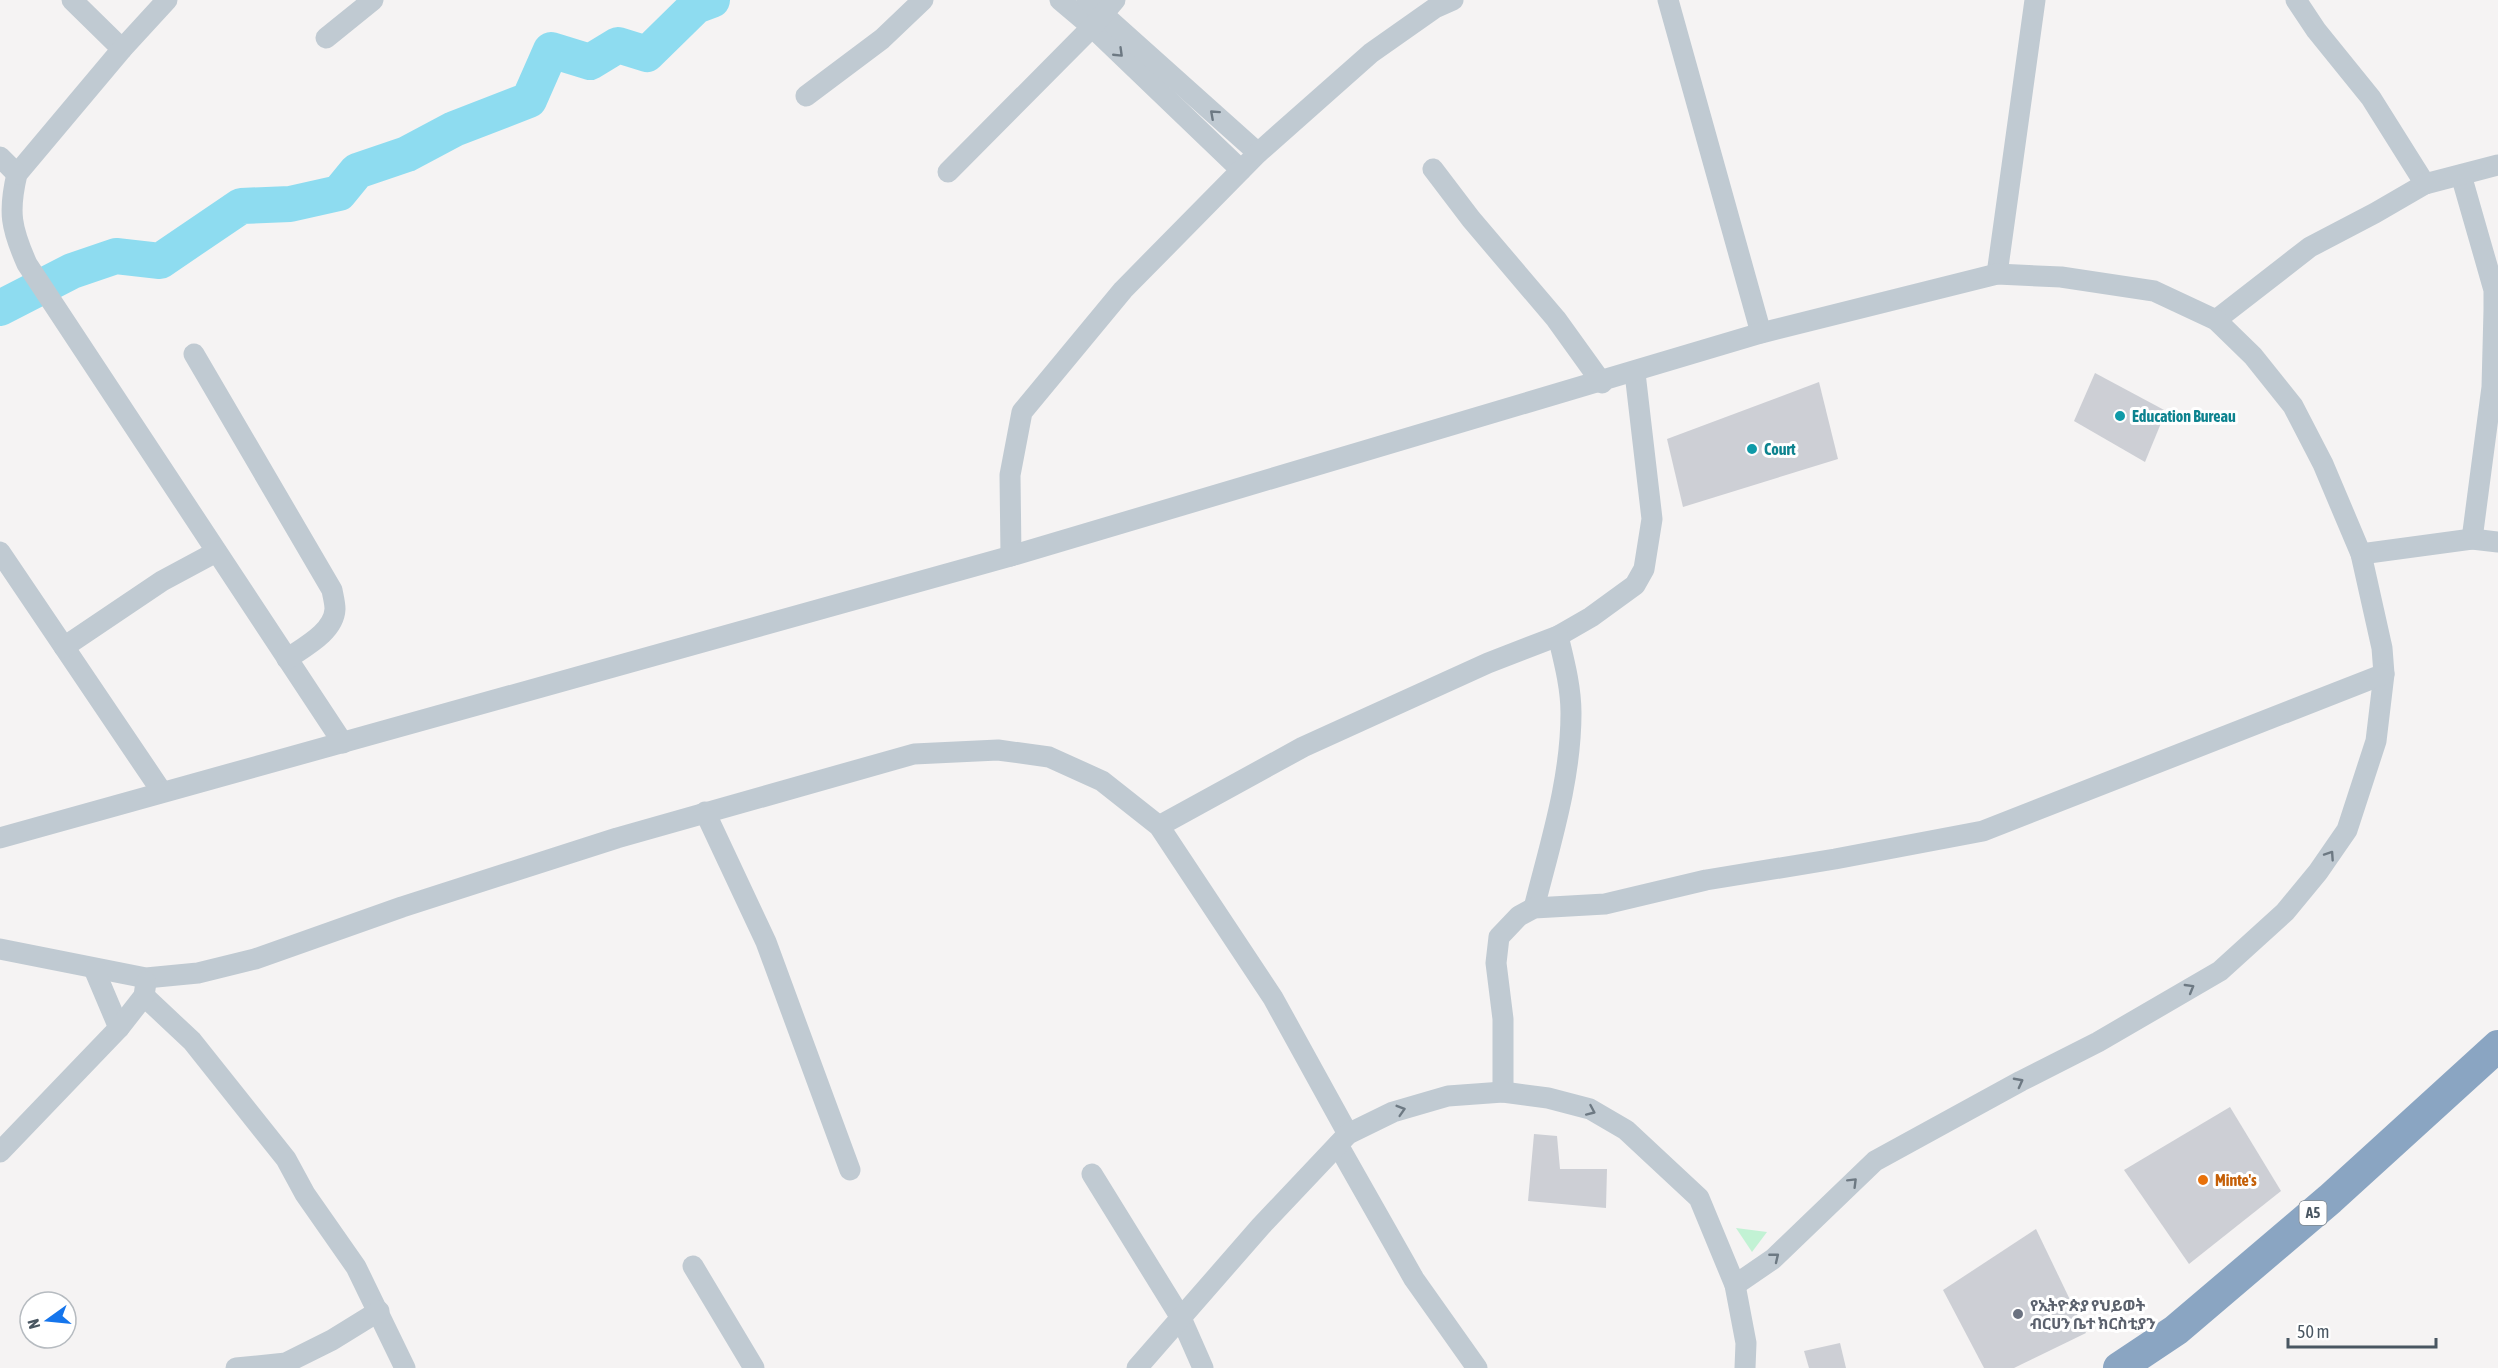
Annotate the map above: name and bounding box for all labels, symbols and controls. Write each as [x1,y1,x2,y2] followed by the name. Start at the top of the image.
[1112,45,1123,56] one-way arrow
[1211,110,1221,121] one-way arrow
[2132,407,2236,425] place label: Education Bureau
[2113,409,2127,423] marker: Education Bureau
[1764,440,1796,458] place label: Court
[1745,442,1759,456] marker: Court
[2323,850,2334,861] one-way arrow
[2184,984,2194,995] one-way arrow
[2013,1078,2023,1089] one-way arrow
[1585,1104,1596,1116] one-way arrow
[1395,1105,1406,1117] one-way arrow
[2215,1171,2257,1189] place label: Minte's
[2196,1173,2210,1187] marker: Minte's
[1846,1179,1857,1190] one-way arrow
[2300,1201,2326,1225] road number: A5
[1768,1253,1779,1264] one-way arrow
[18,1290,78,1350] north arrow
[2030,1296,2156,1332] place label: የኢትዮጵያ የህይወት ብርሀን ቤተ ክርስቲያን
[2011,1307,2025,1321] marker: የኢትዮጵያ የህይወት ብርሀን ቤተ ክርስቲያን
[2288,1311,2436,1349] scale bar
[24,1317,43,1331] text: N
[2297,1321,2329,1342] text: 50 m

